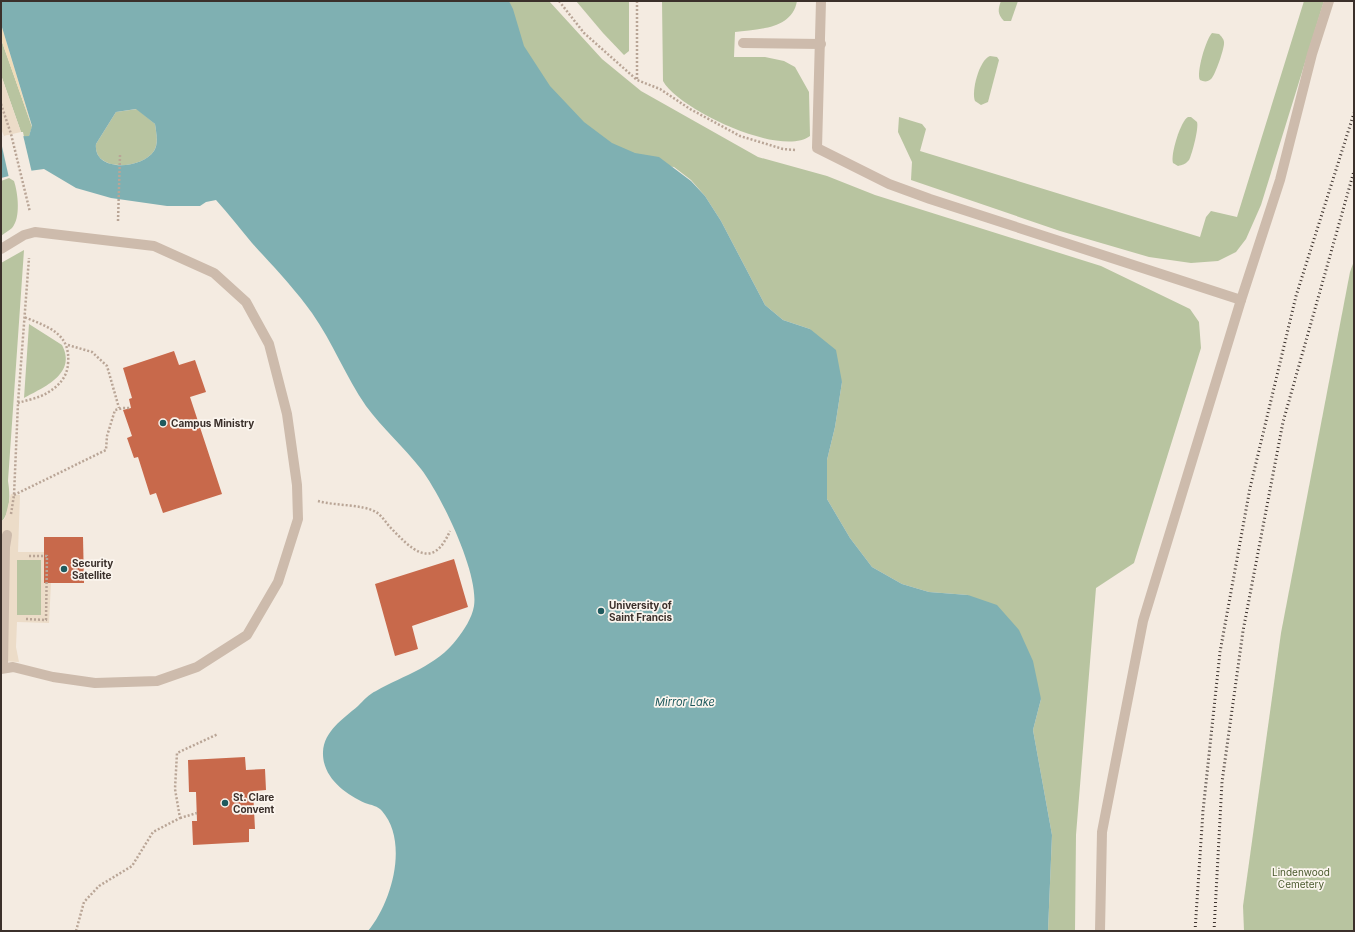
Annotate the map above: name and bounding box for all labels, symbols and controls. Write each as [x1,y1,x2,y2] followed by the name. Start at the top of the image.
[171,417,254,430] place label: Campus Ministry
[158,418,168,428] marker: Campus Ministry
[72,557,113,581] place label: Security Satellite
[59,564,69,574] marker: Security Satellite
[609,599,673,623] place label: University of Saint Francis
[596,606,606,616] marker: University of Saint Francis
[655,695,715,709] water label: Mirror Lake
[233,791,275,815] place label: St. Clare Convent
[220,798,230,808] marker: St. Clare Convent
[1272,866,1330,890] park label: Lindenwood Cemetery

